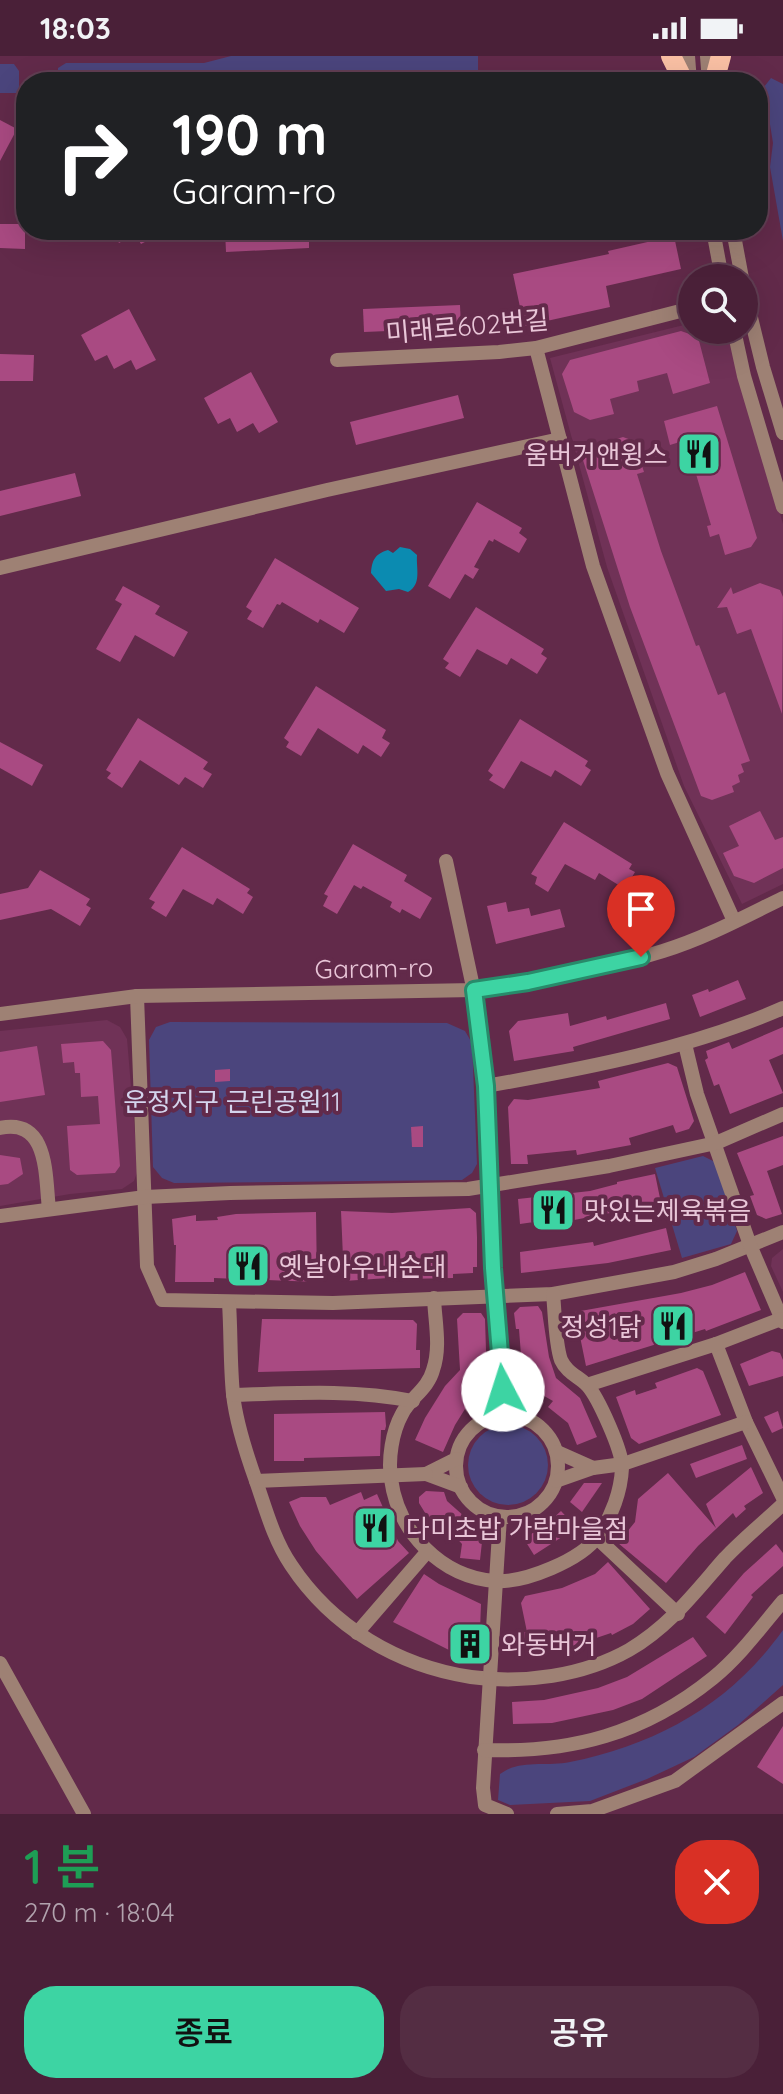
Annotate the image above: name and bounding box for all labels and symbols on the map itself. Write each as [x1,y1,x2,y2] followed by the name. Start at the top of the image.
[384,302,550,350] street label: 미래로602번길
[675,430,723,478] restaurant icon: 움버거앤윙스
[524,438,668,471] place label: 움버거앤윙스
[607,875,675,957] pin
[314,950,434,986] street label: Garam-ro
[123,1085,341,1118] park label: 운정지구 근린공원11
[529,1186,577,1234] restaurant icon: 맛있는제육볶음
[584,1194,751,1227] place label: 맛있는제육볶음
[224,1242,272,1290] restaurant icon: 옛날아우내순대
[279,1250,446,1283] place label: 옛날아우내순대
[649,1302,697,1350] restaurant icon: 정성1닭
[561,1310,642,1343] place label: 정성1닭
[461,1348,545,1432] position arrow
[351,1504,399,1552] restaurant icon: 다미초밥 가람마을점
[406,1512,628,1545] place label: 다미초밥 가람마을점
[446,1620,494,1668] building icon: 와동버거
[501,1628,597,1661] place label: 와동버거

